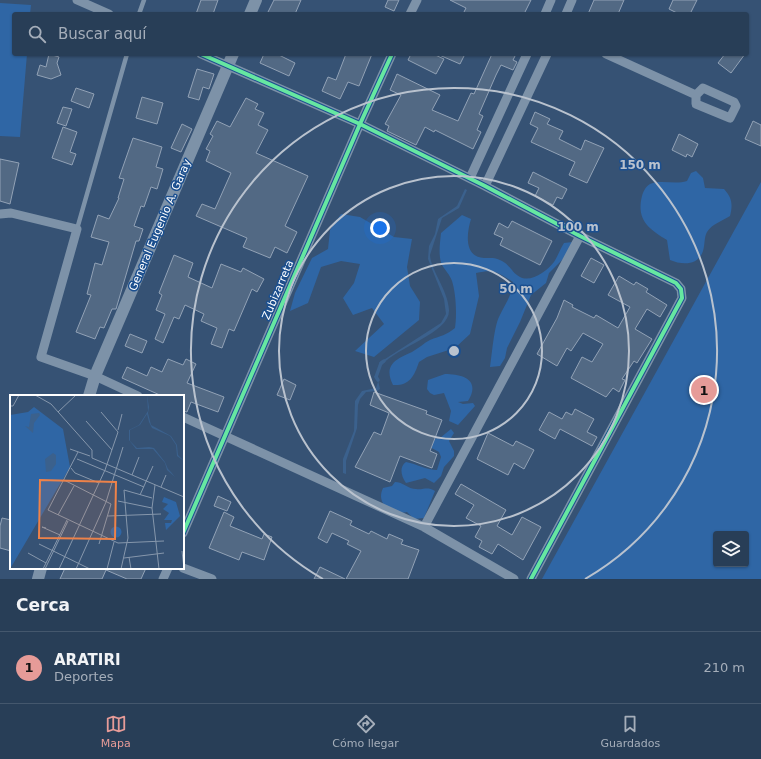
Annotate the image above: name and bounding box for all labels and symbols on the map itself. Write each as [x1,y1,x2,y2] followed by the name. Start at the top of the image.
[126,157,194,293] street label: General Eugenio A. Garay
[619,158,661,172] text: 150 m
[370,218,390,238] your location
[557,220,599,234] text: 100 m
[260,258,296,322] street label: Zubizarreta
[499,282,533,296] text: 50 m
[447,344,461,358] centre of rings
[691,375,717,405] pin: 1
[10,395,184,569] inset map

